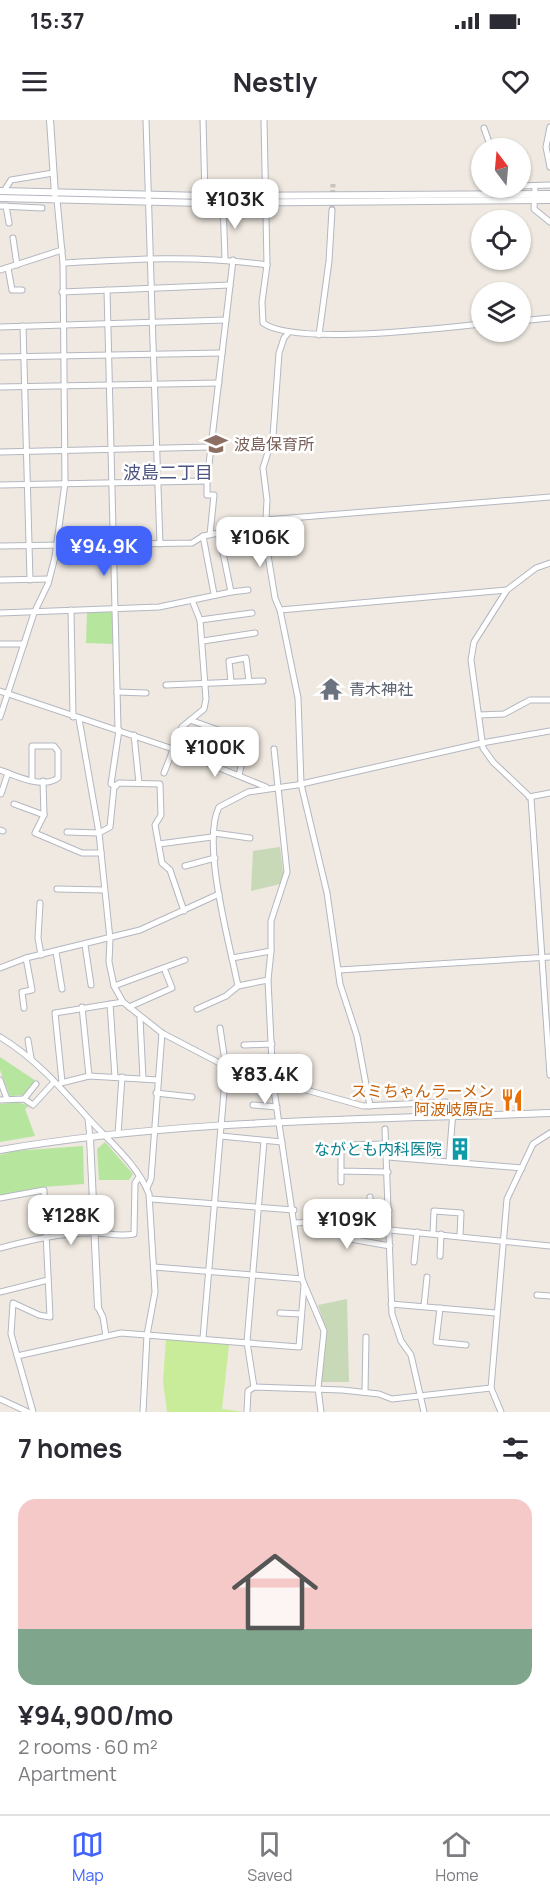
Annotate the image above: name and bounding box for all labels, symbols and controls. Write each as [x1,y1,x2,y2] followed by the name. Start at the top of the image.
[30,6,85,36] text: 15:37
[233,63,317,100] text: Nestly
[18,65,51,98] icon: menu
[499,65,532,98] icon: heart
[471,138,531,198] north arrow
[471,138,531,342] map controls
[193,179,277,230] pin: ¥103K
[206,185,264,212] text: ¥103K
[471,210,531,270] button: locate
[471,282,531,342] button: layers
[203,431,229,457] school or university icon: 波島保育所
[234,433,314,455] place label: 波島保育所
[123,460,213,484] district label: 波島二丁目
[218,517,302,568] pin: ¥106K
[230,523,290,550] text: ¥106K
[55,526,153,577] pin: ¥94.9K
[70,532,138,559] text: ¥94.9K
[318,676,344,702] temple icon: 青木神社
[349,678,413,700] place label: 青木神社
[173,727,257,778] pin: ¥100K
[185,733,245,760] text: ¥100K
[216,1054,314,1105] pin: ¥83.4K
[231,1060,299,1087] text: ¥83.4K
[351,1080,494,1120] place label: スミちゃんラーメン 阿波岐原店
[499,1087,525,1113] restaurant icon: スミちゃんラーメン 阿波岐原店
[447,1136,473,1162] building icon: ながとも内科医院
[314,1138,442,1160] place label: ながとも内科医院
[29,1195,113,1246] pin: ¥128K
[305,1199,389,1250] pin: ¥109K
[42,1201,100,1228] text: ¥128K
[317,1205,377,1232] text: ¥109K
[18,1430,122,1466] text: 7 homes
[499,1432,532,1465] icon: filters
[221,1538,329,1646] icon: home
[18,1697,173,1733] text: ¥94,900/mo
[18,1733,158,1760] text: 2 rooms · 60 m²
[18,1760,117,1787] text: Apartment
[71,1828,104,1886] tab: Map
[247,1828,292,1886] tab: Saved
[435,1828,479,1886] tab: Home

